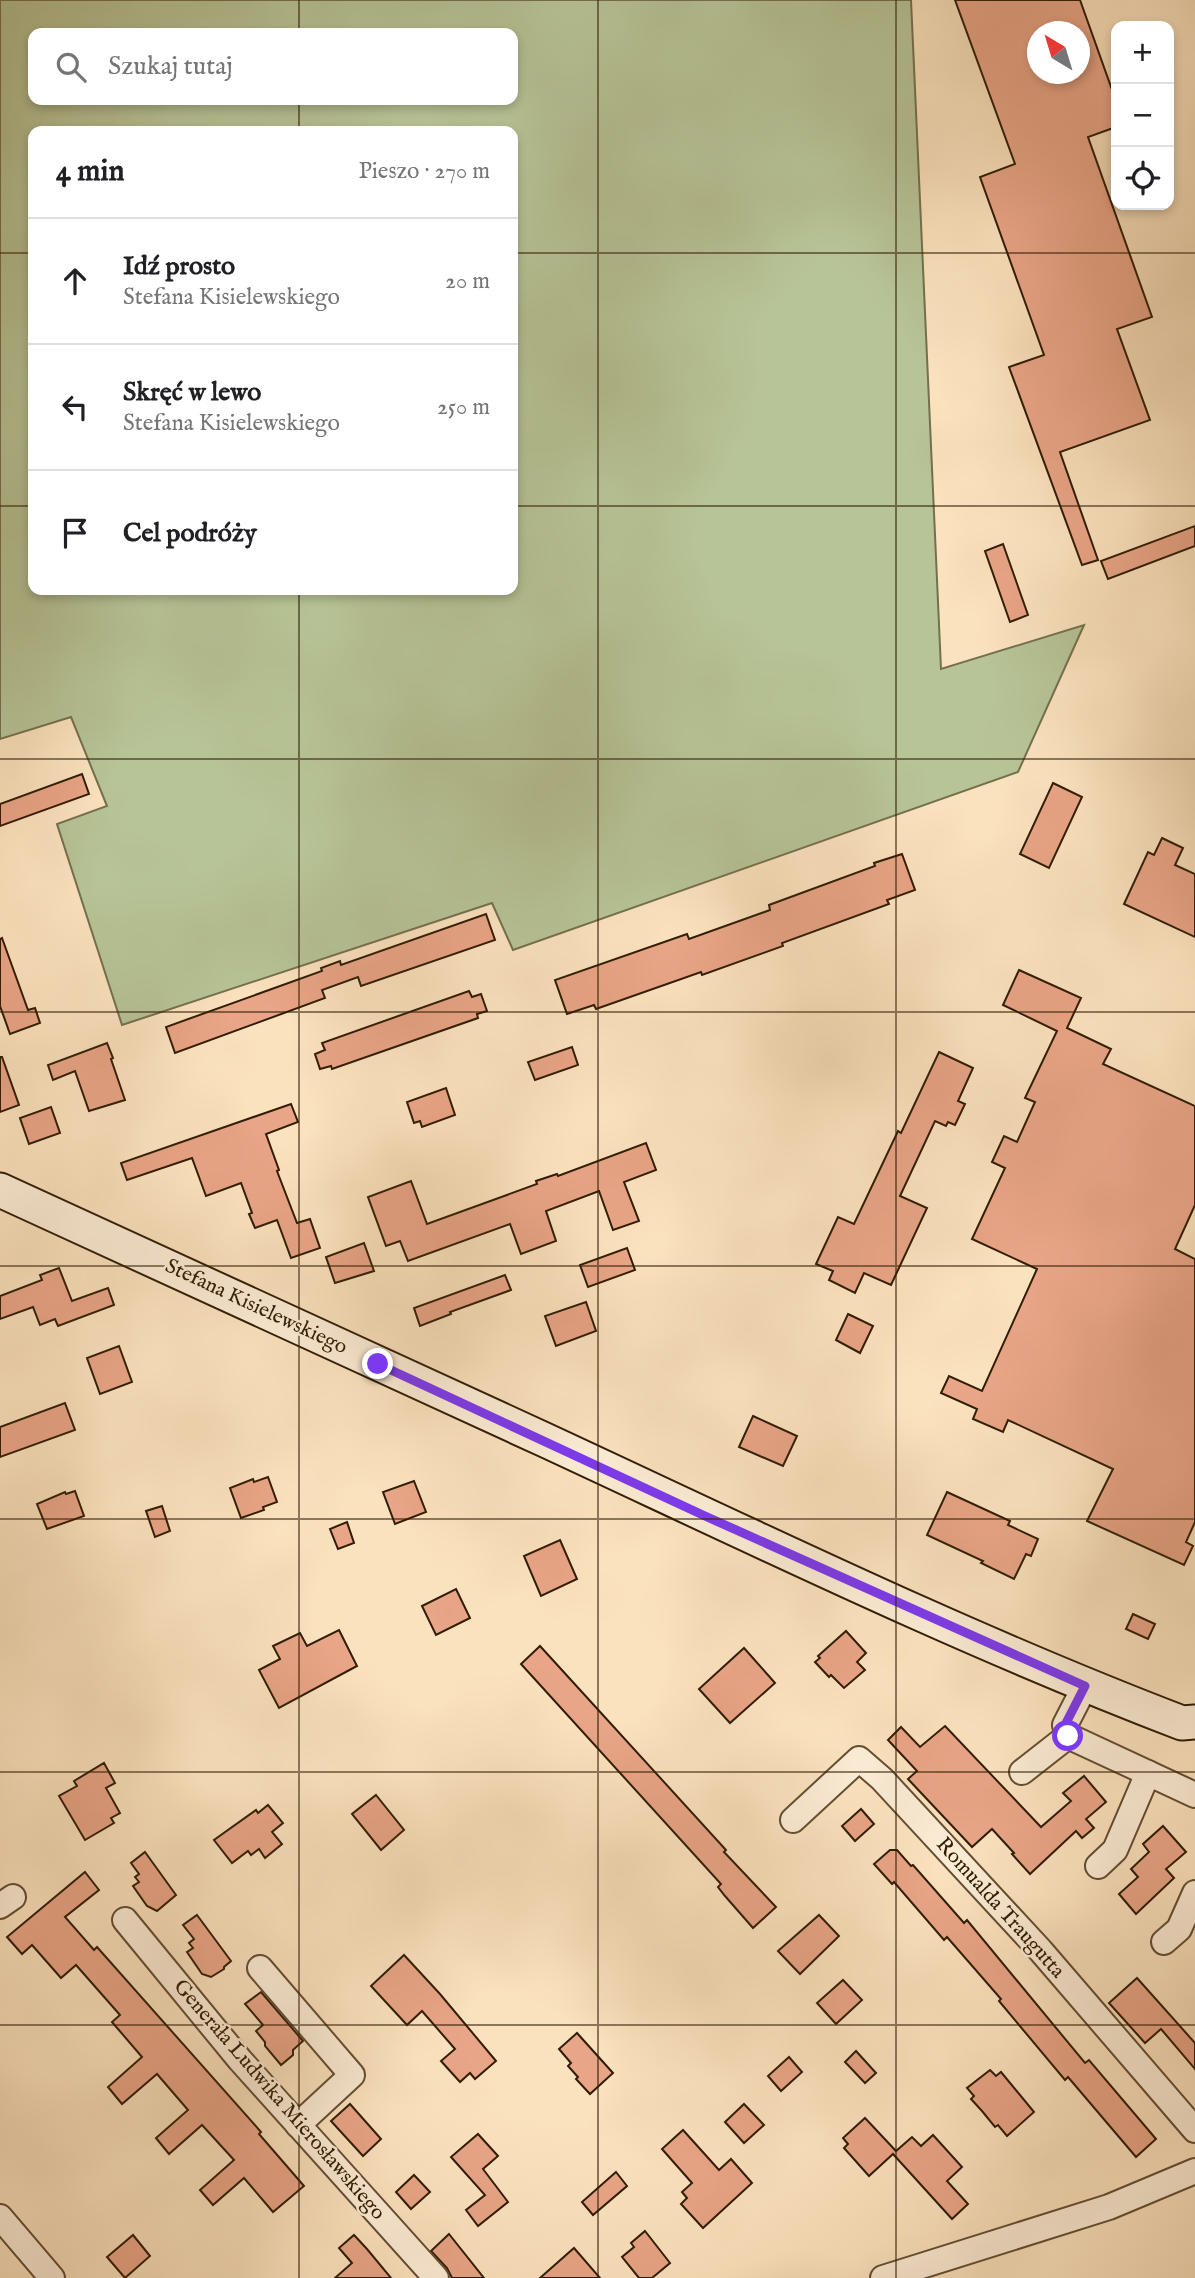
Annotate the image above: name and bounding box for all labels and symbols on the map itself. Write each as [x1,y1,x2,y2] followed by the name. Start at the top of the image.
[1027,21,1090,84] north arrow
[161,1253,351,1361] street label: Stefana Kisielewskiego
[362,1348,393,1379] route end
[1052,1720,1083,1751] route start
[929,1832,1071,1985] street label: Romualda Traugutta
[167,1974,391,2226] street label: Generała Ludwika Mierosławskiego

